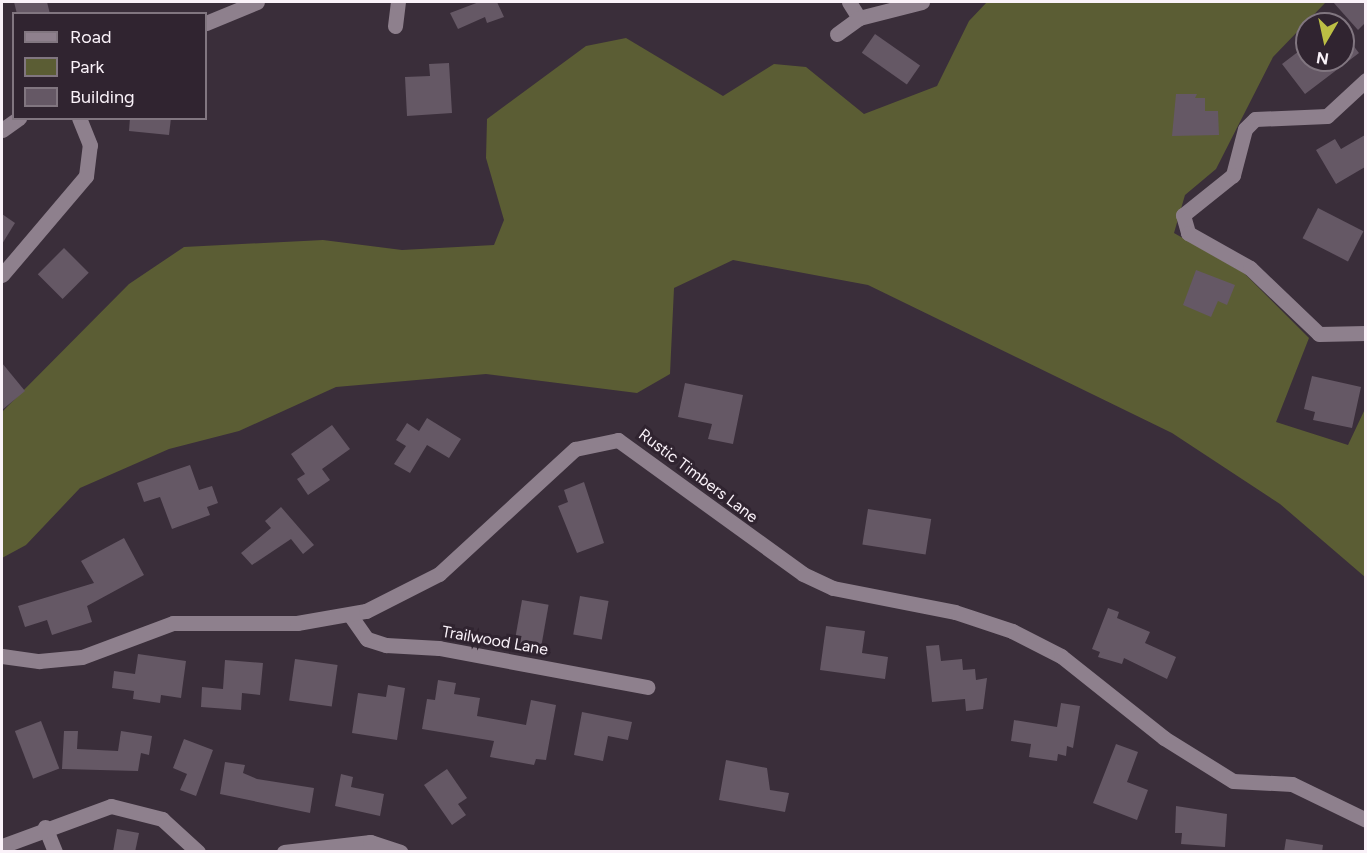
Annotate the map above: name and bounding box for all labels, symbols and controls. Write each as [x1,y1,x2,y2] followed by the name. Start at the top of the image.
[12,12,207,120] legend
[1295,12,1355,72] north arrow
[70,26,111,48] text: Road
[1315,48,1330,69] text: N
[70,56,104,78] text: Park
[70,86,135,108] text: Building
[635,425,761,527] street label: Rustic Timbers Lane
[441,622,549,660] street label: Trailwood Lane

